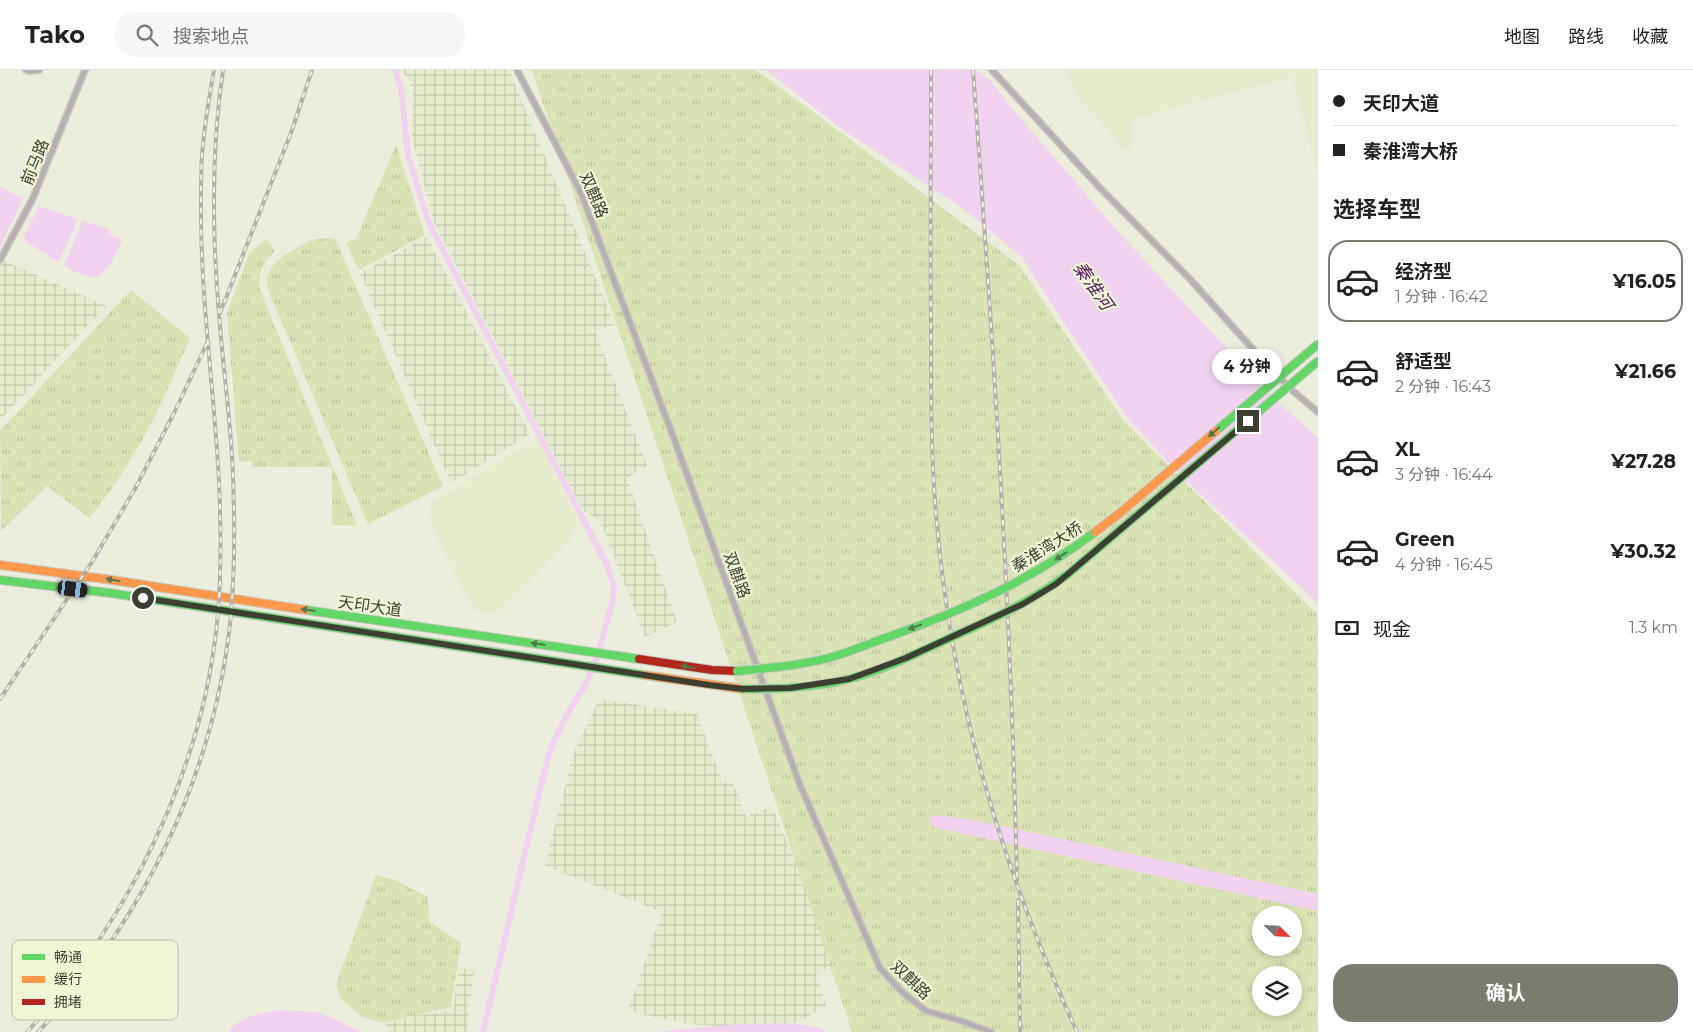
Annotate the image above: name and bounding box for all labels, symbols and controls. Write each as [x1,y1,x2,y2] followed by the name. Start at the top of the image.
[115,12,465,57] search box
[25,20,85,49] text: Tako
[133,21,161,49] icon: search
[173,25,249,48] text: 搜索地点
[1504,26,1540,48] text: 地图
[1568,26,1604,48] text: 路线
[1632,26,1668,48] text: 收藏
[1363,92,1439,115] text: 天印大道
[17,136,53,188] street label: 前马路
[1363,140,1458,163] text: 秦淮湾大桥
[576,169,612,221] street label: 双麒路
[1333,196,1421,223] text: 选择车型
[1069,258,1119,317] water label: 秦淮河
[1335,259,1380,304] icon: car
[1395,260,1452,283] text: 经济型
[1613,270,1676,293] text: ¥16.05
[1395,287,1488,306] text: 1 分钟 · 16:42
[1213,348,1283,384] callout: 4 分钟
[1335,349,1380,394] icon: car
[1395,350,1452,373] text: 舒适型
[1223,357,1271,376] text: 4 分钟
[1614,360,1676,383] text: ¥21.66
[1395,377,1491,396] text: 2 分钟 · 16:43
[1237,410,1259,432] route end
[1209,426,1221,438] one-way arrow
[1395,438,1420,461] text: XL
[1335,439,1380,484] icon: car
[1611,450,1676,473] text: ¥27.28
[1395,465,1493,484] text: 3 分钟 · 16:44
[1008,518,1086,576] street label: 秦淮湾大桥
[1395,528,1455,551] text: Green
[1335,529,1380,574] icon: car
[1610,540,1676,563] text: ¥30.32
[720,549,754,601] street label: 双麒路
[1054,551,1068,561] one-way arrow
[1395,555,1493,574] text: 4 分钟 · 16:45
[105,576,121,584] one-way arrow
[57,580,88,598] car
[132,587,154,609] route start
[337,592,403,620] street label: 天印大道
[300,606,316,614] one-way arrow
[1333,614,1361,642] icon: cash
[1373,618,1411,641] text: 现金
[1629,618,1678,637] text: 1.3 km
[908,624,923,631] one-way arrow
[530,640,546,648] one-way arrow
[680,662,696,670] one-way arrow
[1252,906,1302,956] north arrow
[1252,906,1302,1016] map controls
[12,940,178,1020] legend
[54,948,82,966] text: 畅通
[887,957,935,1003] street label: 双麒路
[1333,964,1678,1022] button: 确认
[1252,966,1302,1016] button: layers
[54,970,82,988] text: 缓行
[54,993,82,1011] text: 拥堵

